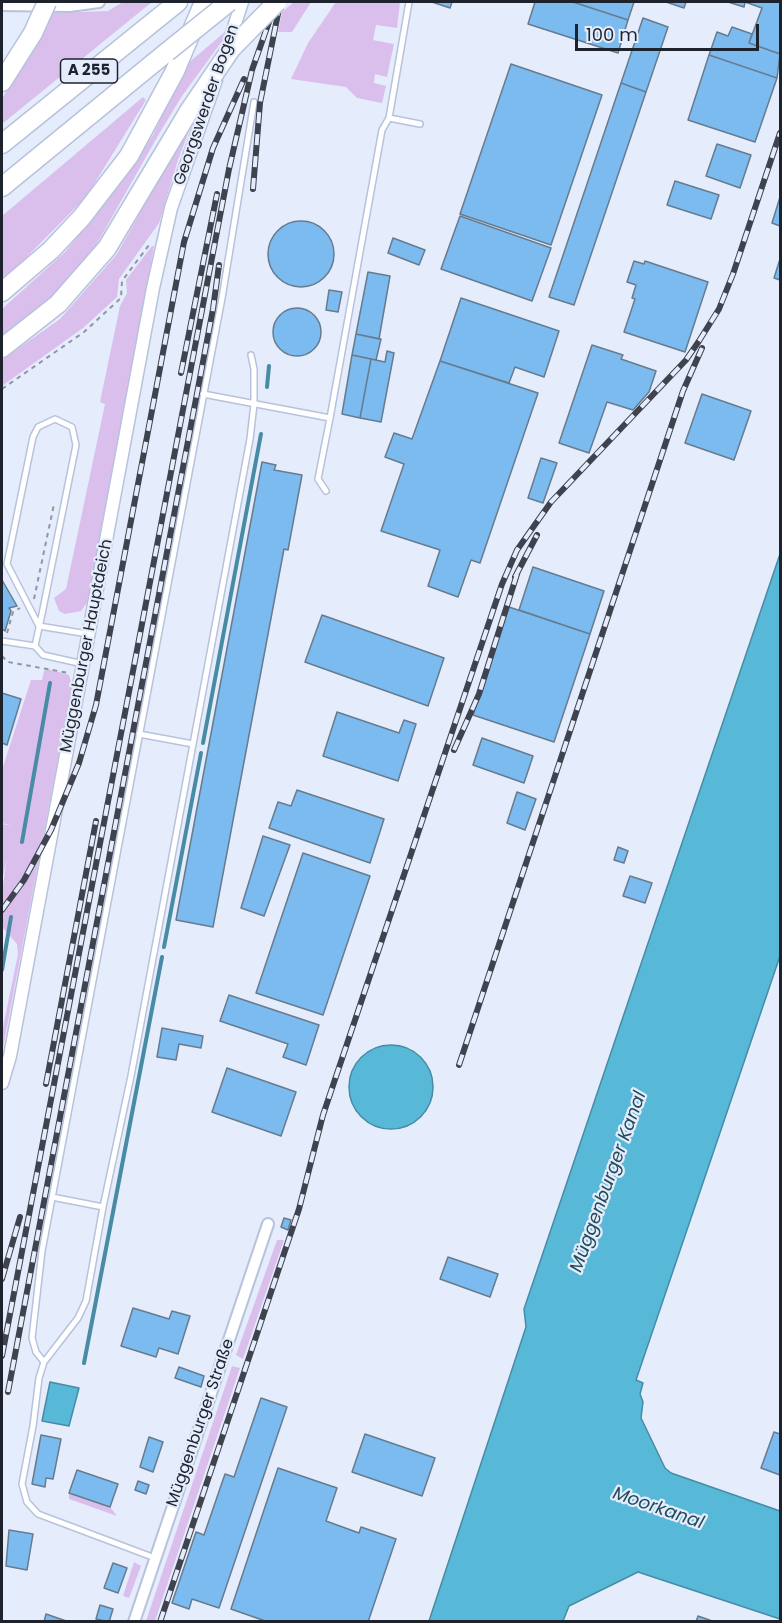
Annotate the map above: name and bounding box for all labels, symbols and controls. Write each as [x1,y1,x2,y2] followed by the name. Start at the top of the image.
[578,12,762,50] scale bar
[170,22,244,188] street label: Georgswerder Bogen
[586,22,638,47] text: 100 m
[60,59,118,83] road number: A 255
[57,538,117,754] street label: Müggenburger Hauptdeich
[566,1089,652,1275] water label: Müggenburger Kanal
[163,1336,239,1510] street label: Müggenburger Straße
[610,1483,706,1535] water label: Moorkanal

